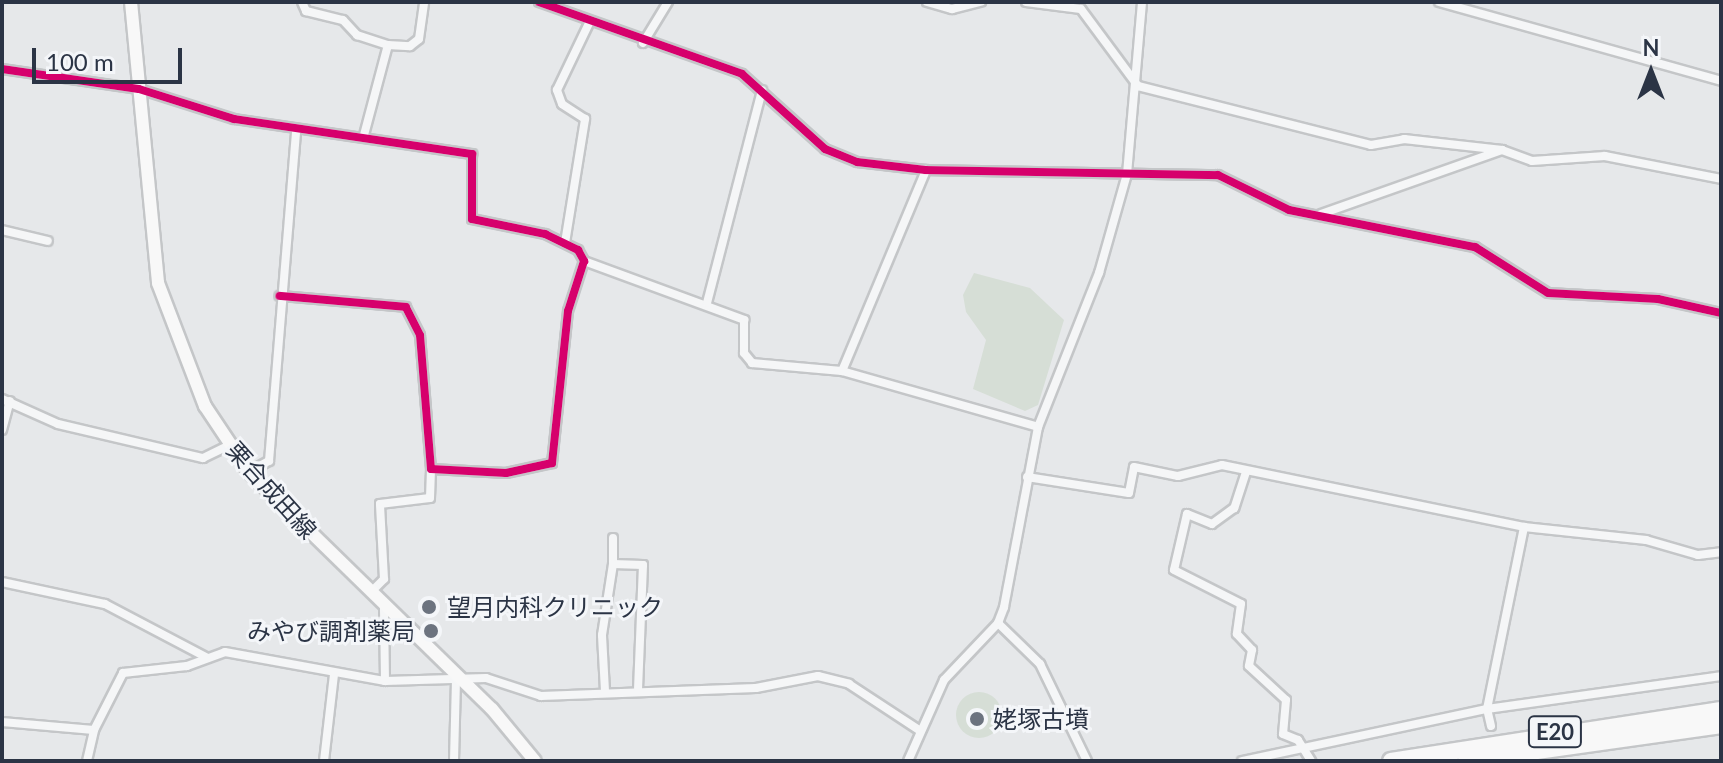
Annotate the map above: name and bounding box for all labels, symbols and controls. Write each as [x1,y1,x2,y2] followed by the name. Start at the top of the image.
[36,32,186,82] scale bar
[1611,32,1691,112] north arrow
[1643,34,1659,61] text: N
[46,47,114,76] text: 100 m
[221,436,323,544] street label: 栗合成田線
[447,593,663,621] place label: 望月内科クリニック
[418,596,440,618] marker: 望月内科クリニック
[247,617,415,645] place label: みやび調剤薬局
[422,622,440,640] marker: みやび調剤薬局
[993,705,1089,733] place label: 姥塚古墳
[968,710,986,728] marker: 姥塚古墳
[1527,714,1583,750] road number: E20

